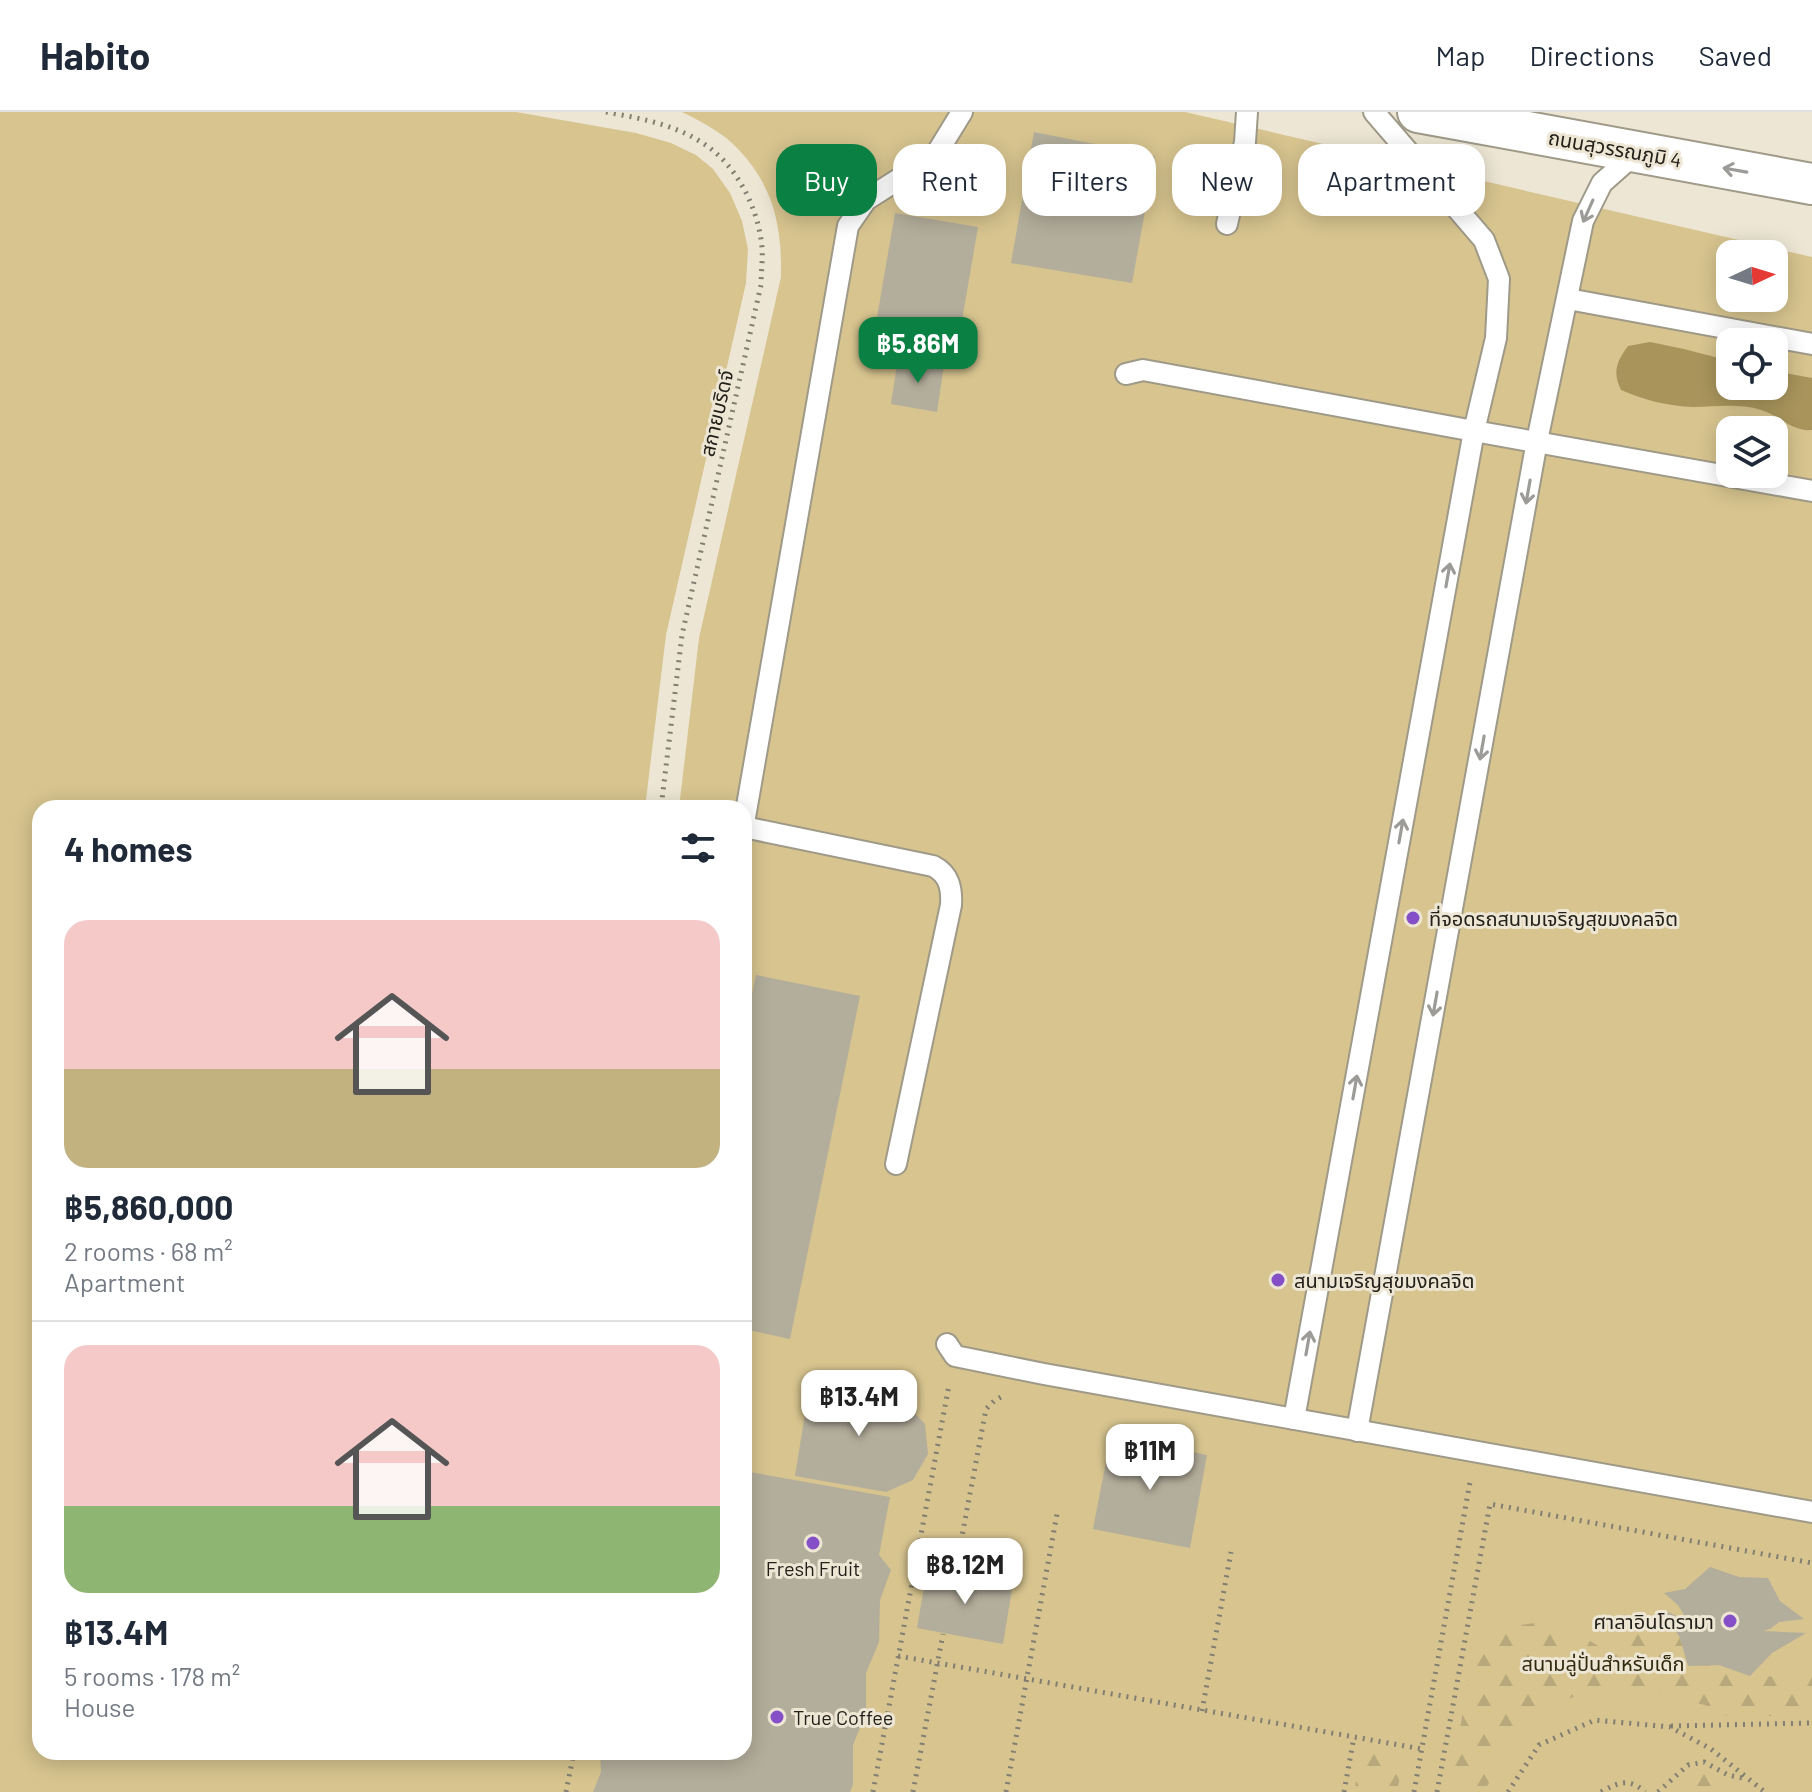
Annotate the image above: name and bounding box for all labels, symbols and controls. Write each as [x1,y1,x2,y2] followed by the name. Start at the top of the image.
[40,32,150,78] text: Habito
[1436,38,1485,72] text: Map
[1529,38,1655,72] text: Directions
[1699,38,1772,72] text: Saved
[1546,124,1684,174] street label: ถนนสุวรรณภูมิ 4
[776,144,877,216] chip: Buy
[893,144,1006,216] chip: Rent
[1022,144,1156,216] chip: Filters
[1172,144,1282,216] chip: New
[1298,144,1485,216] chip: Apartment
[1723,162,1748,177] one-way arrow
[1580,198,1595,223] one-way arrow
[1716,240,1788,312] north arrow
[1716,240,1788,488] map controls
[853,317,983,385] pin: ฿5.86M
[877,327,959,358] text: ฿5.86M
[1716,328,1788,400] button: locate
[694,367,738,459] street label: สกายบริดจ์
[1716,416,1788,488] button: layers
[1520,479,1535,504] one-way arrow
[1441,563,1456,588] one-way arrow
[1473,735,1488,760] one-way arrow
[1395,819,1410,844] one-way arrow
[676,826,720,870] icon: filters
[64,828,193,869] text: 4 homes
[1429,905,1678,931] place label: ที่จอดรถสนามเจริญสุขมงคลจิต
[1404,909,1422,927] marker: ที่จอดรถสนามเจริญสุขมงคลจิต
[320,972,464,1116] icon: home
[1427,990,1442,1016] one-way arrow
[1348,1075,1363,1100] one-way arrow
[64,1186,233,1227] text: ฿5,860,000
[64,1235,233,1266] text: 2 rooms · 68 m²
[64,1266,185,1297] text: Apartment
[1294,1268,1474,1293] place label: สนามเจริญสุขมงคลจิต
[1269,1271,1287,1289] marker: สนามเจริญสุขมงคลจิต
[1302,1330,1317,1356] one-way arrow
[794,1370,924,1438] pin: ฿13.4M
[819,1380,899,1411] text: ฿13.4M
[320,1397,464,1541] icon: home
[1103,1424,1197,1492] pin: ฿11M
[1124,1434,1176,1465] text: ฿11M
[804,1534,822,1552] marker: Fresh Fruit
[900,1538,1030,1606] pin: ฿8.12M
[926,1548,1004,1579] text: ฿8.12M
[766,1556,860,1580] place label: Fresh Fruit
[1593,1609,1714,1633] place label: ศาลาอินโดรามา
[64,1611,168,1652] text: ฿13.4M
[1721,1612,1739,1630] marker: ศาลาอินโดรามา
[1521,1651,1685,1677] park label: สนามลู่ปั่นสำหรับเด็ก
[64,1660,240,1691] text: 5 rooms · 178 m²
[64,1691,135,1722] text: House
[793,1705,894,1729] place label: True Coffee
[768,1708,786,1726] marker: True Coffee

